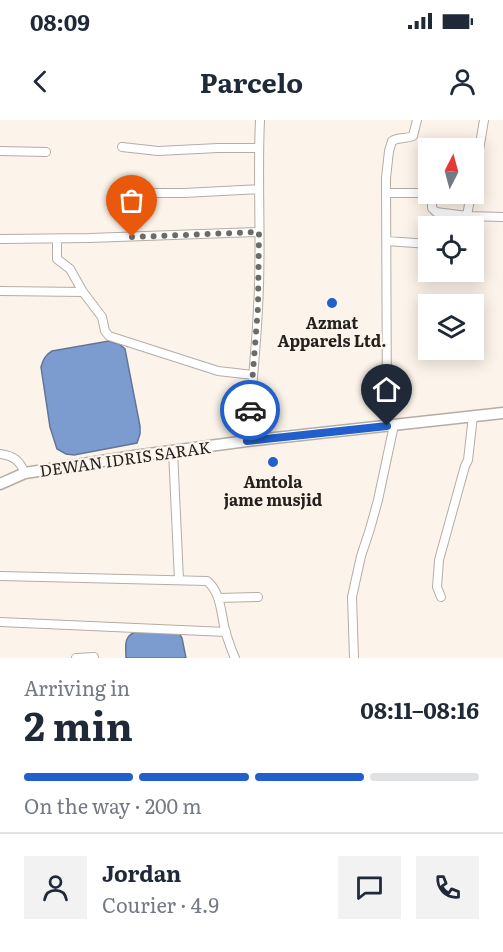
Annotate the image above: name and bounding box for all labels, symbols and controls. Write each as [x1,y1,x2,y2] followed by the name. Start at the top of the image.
[30,5,90,38] text: 08:09
[200,61,303,101] text: Parcelo
[24,65,57,98] icon: back
[446,65,479,98] icon: person
[418,138,484,204] north arrow
[418,138,484,360] map controls
[106,175,157,237] pin
[115,184,148,217] icon: bag
[418,216,484,282] button: locate
[418,294,484,360] button: layers
[325,296,339,310] marker: Azmat Apparels Ltd.
[278,310,386,352] place label: Azmat Apparels Ltd.
[361,364,412,426] pin
[370,373,403,406] icon: home
[220,380,280,440] courier
[234,394,267,427] icon: car
[38,434,212,482] street label: DEWAN IDRIS SARAK
[266,455,280,469] marker: Amtola jame musjid
[224,469,323,511] place label: Amtola jame musjid
[24,672,130,702] text: Arriving in
[360,693,479,726] text: 08:11–08:16
[24,695,133,753] text: 2 min
[24,790,202,820] text: On the way · 200 m
[24,856,87,919] button: person
[102,856,181,889] text: Jordan
[338,856,401,919] button: chat
[416,856,479,919] button: phone
[102,889,219,919] text: Courier · 4.9

